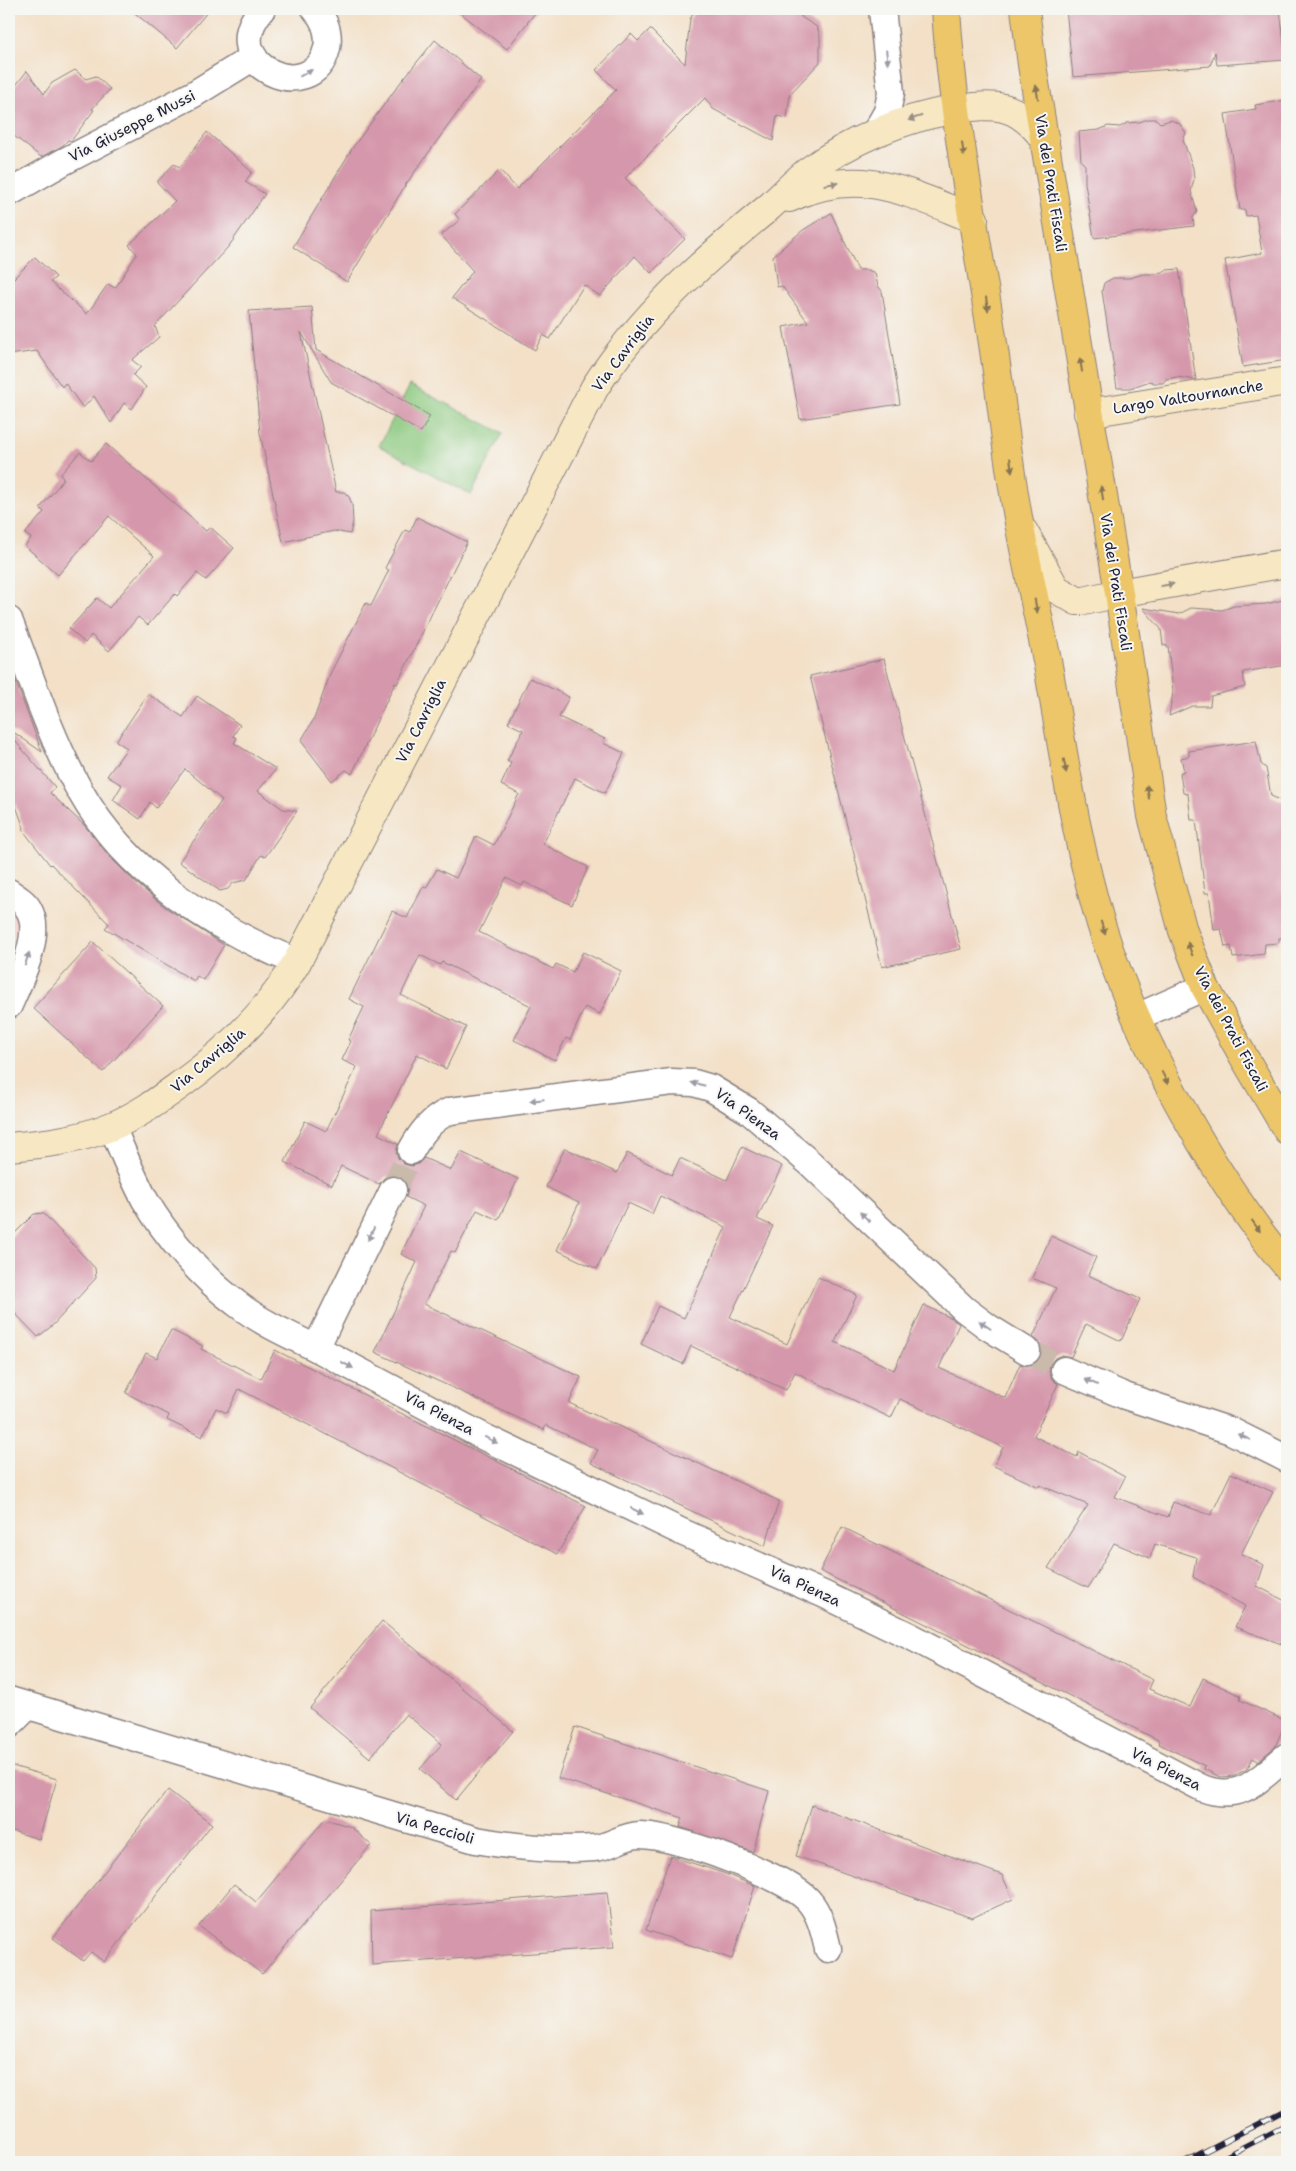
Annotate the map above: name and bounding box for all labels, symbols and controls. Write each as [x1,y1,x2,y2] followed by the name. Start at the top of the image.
[883,50,891,66] one-way arrow
[299,69,313,77] one-way arrow
[1032,83,1040,99] one-way arrow
[65,85,199,167] street label: Via Giuseppe Mussi
[1030,113,1072,253] street label: Via dei Prati Fiscali
[907,114,922,122] one-way arrow
[959,142,967,158] one-way arrow
[823,180,839,188] one-way arrow
[984,297,992,313] one-way arrow
[587,310,659,396] street label: Via Cavriglia
[1076,356,1084,372] one-way arrow
[1111,375,1265,419] street label: Largo Valtournanche
[1007,458,1015,474] one-way arrow
[1098,485,1106,501] one-way arrow
[1095,512,1137,652] street label: Via dei Prati Fiscali
[1160,580,1176,588] one-way arrow
[1032,599,1040,615] one-way arrow
[391,675,451,767] street label: Via Cavriglia
[1062,758,1070,774] one-way arrow
[1144,784,1152,800] one-way arrow
[1099,920,1107,935] one-way arrow
[1186,941,1194,956] one-way arrow
[23,952,31,967] one-way arrow
[1189,963,1273,1095] street label: Via dei Prati Fiscali
[166,1022,250,1097] street label: Via Cavriglia
[1161,1070,1169,1085] one-way arrow
[690,1080,705,1088] one-way arrow
[711,1083,785,1145] street label: Via Pienza
[529,1096,545,1104] one-way arrow
[859,1211,871,1223] one-way arrow
[1251,1220,1261,1233] one-way arrow
[367,1227,375,1241] one-way arrow
[978,1320,992,1330] one-way arrow
[340,1361,354,1369] one-way arrow
[1084,1377,1098,1385] one-way arrow
[401,1386,478,1440] street label: Via Pienza
[1237,1432,1251,1440] one-way arrow
[484,1436,498,1444] one-way arrow
[630,1507,644,1515] one-way arrow
[766,1561,844,1612] street label: Via Pienza
[1127,1743,1205,1796] street label: Via Pienza
[393,1807,477,1849] street label: Via Peccioli

